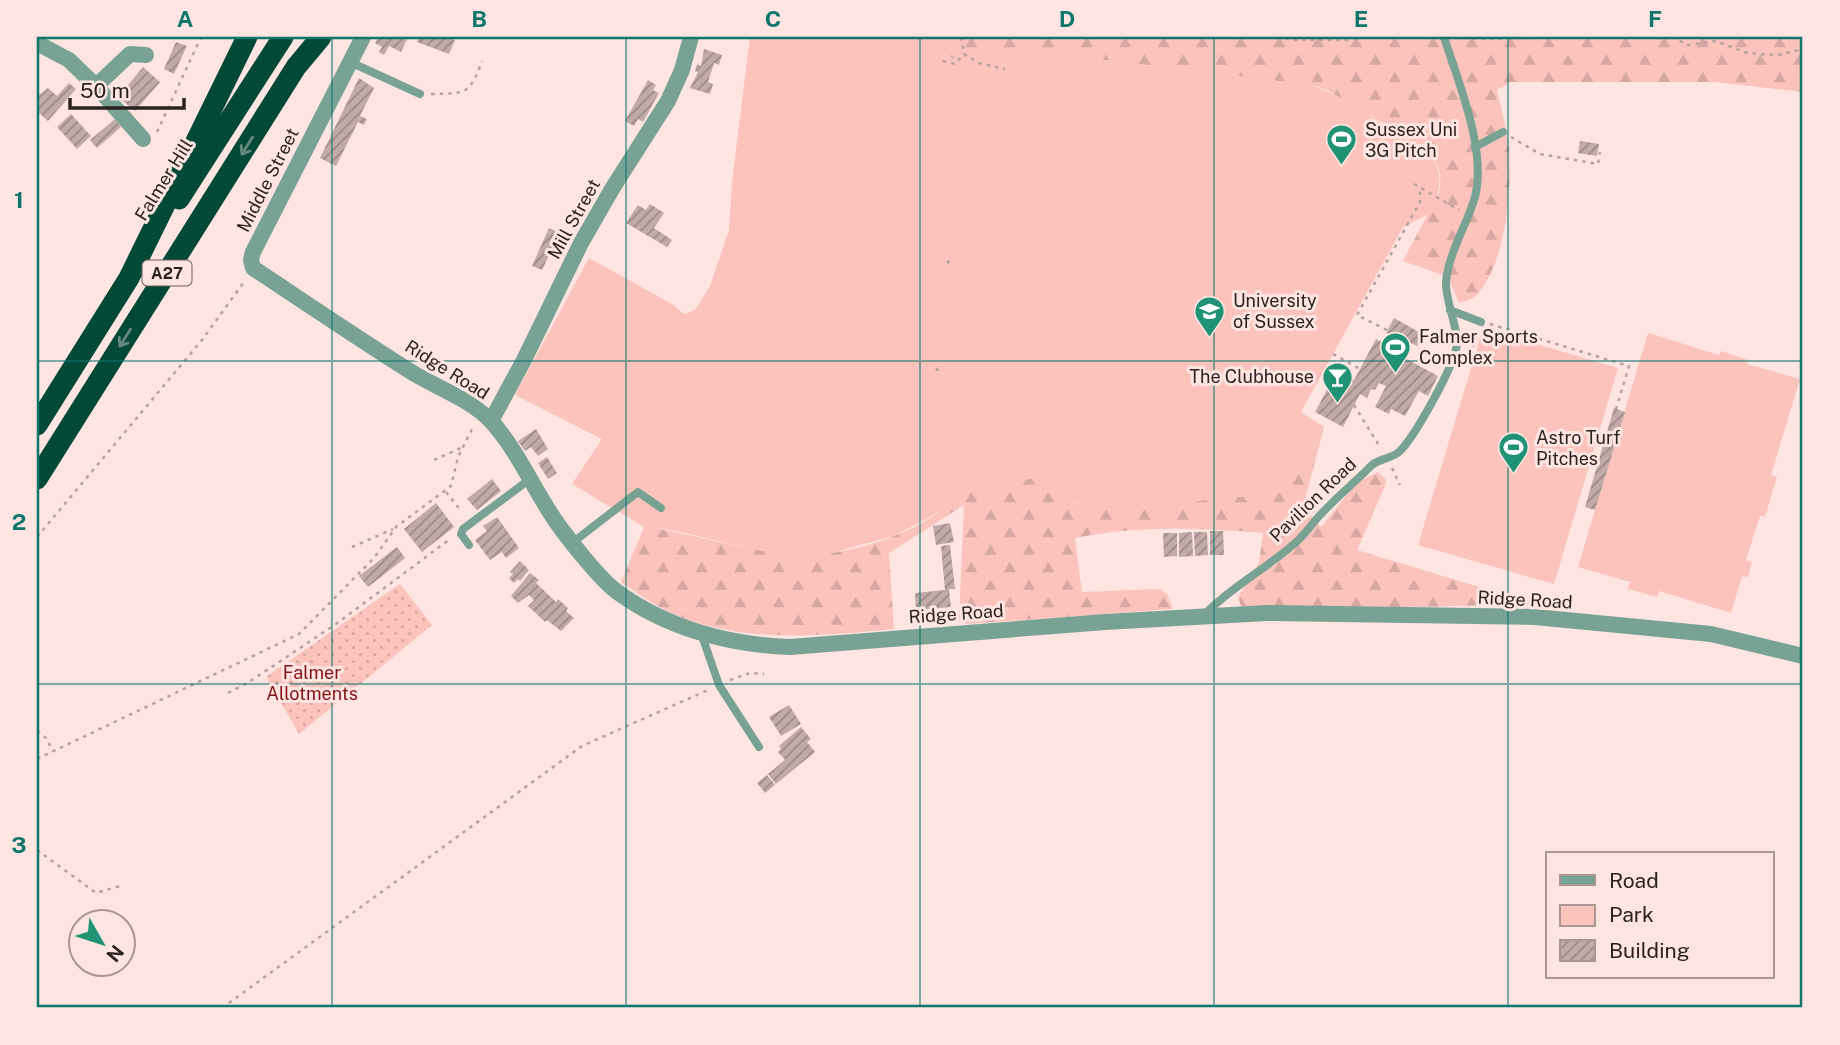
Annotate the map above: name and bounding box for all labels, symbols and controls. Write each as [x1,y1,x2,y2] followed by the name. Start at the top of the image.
[177,5,194,32] text: A
[471,5,487,32] text: B
[765,5,781,32] text: C
[1059,5,1075,32] text: D
[1354,5,1368,32] text: E
[1648,5,1662,32] text: F
[70,66,184,110] scale bar
[80,78,130,103] text: 50 m
[1365,119,1457,161] place label: Sussex Uni 3G Pitch
[1325,123,1359,167] sports icon: Sussex Uni 3G Pitch
[232,124,303,235] street label: Middle Street
[130,135,197,224] street label: Falmer Hill
[239,135,253,155] one-way arrow
[543,175,604,262] street label: Mill Street
[14,186,24,213] text: 1
[142,260,192,286] road number: A27
[1233,290,1317,332] place label: University of Sussex
[1193,294,1227,338] school or university icon: University of Sussex
[1419,326,1538,368] place label: Falmer Sports Complex
[118,328,133,347] one-way arrow
[1379,330,1413,374] sports icon: Falmer Sports Complex
[401,335,493,404] street label: Ridge Road
[1320,360,1354,404] bar icon: The Clubhouse
[1189,366,1314,387] place label: The Clubhouse
[1536,427,1620,469] place label: Astro Turf Pitches
[1496,431,1530,475] sports icon: Astro Turf Pitches
[1265,453,1360,546] street label: Pavilion Road
[12,508,26,535] text: 2
[1477,587,1573,612] street label: Ridge Road
[908,600,1004,627] street label: Ridge Road
[266,662,358,704] park label: Falmer Allotments
[11,831,27,858] text: 3
[1546,852,1773,978] legend
[1609,868,1659,893] text: Road
[1609,902,1654,927] text: Park
[66,908,136,978] north arrow
[1609,938,1690,963] text: Building
[102,941,128,966] text: N

